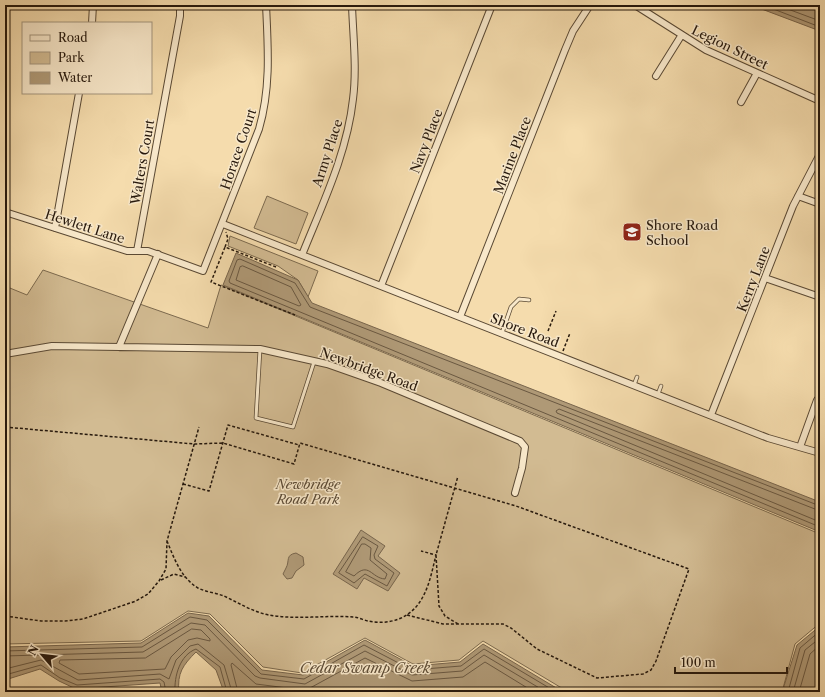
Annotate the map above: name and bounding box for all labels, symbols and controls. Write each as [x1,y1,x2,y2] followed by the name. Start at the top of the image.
[22,22,152,94] legend
[689,22,771,73] street label: Legion Street
[58,30,88,45] text: Road
[58,50,85,65] text: Park
[57,70,92,85] text: Water
[217,106,259,192] street label: Horace Court
[406,107,446,175] street label: Navy Place
[490,114,534,196] street label: Marine Place
[308,117,346,190] street label: Army Place
[126,118,157,207] street label: Walters Court
[43,206,127,246] street label: Hewlett Lane
[646,217,718,248] place label: Shore Road School
[621,221,643,243] school or university icon: Shore Road School
[733,244,773,314] street label: Kerry Lane
[488,310,562,350] street label: Shore Road
[318,344,420,394] street label: Newbridge Road
[275,476,341,507] park label: Newbridge Road Park
[22,635,62,675] north arrow
[25,642,42,658] text: N
[675,649,787,675] scale bar
[681,655,716,670] text: 100 m
[300,659,431,677] water label: Cedar Swamp Creek

